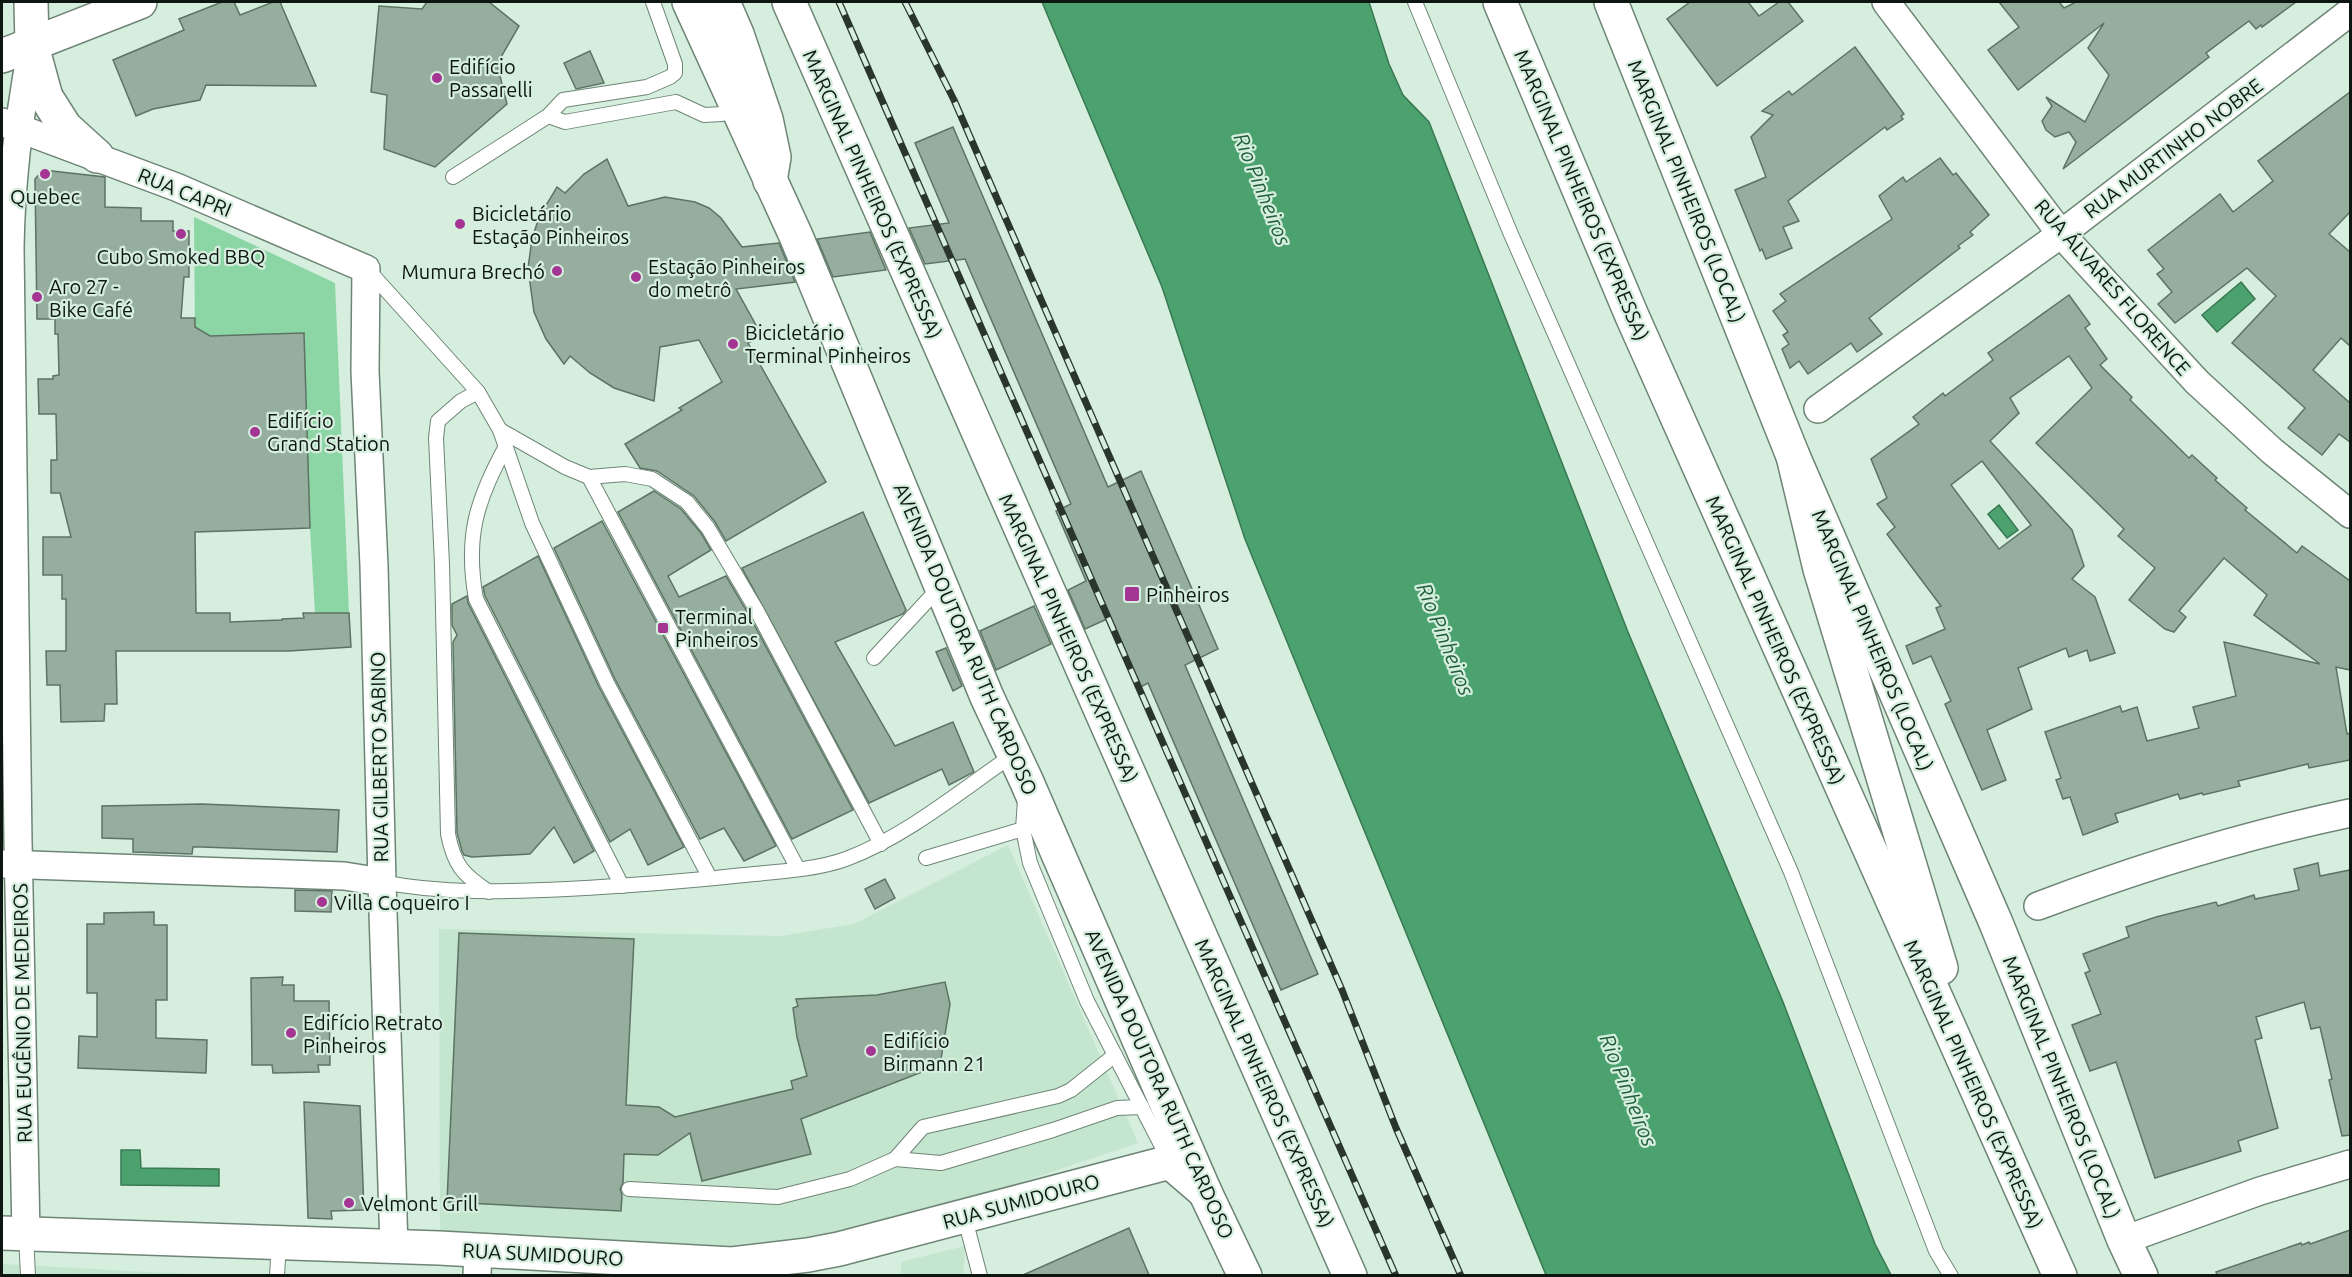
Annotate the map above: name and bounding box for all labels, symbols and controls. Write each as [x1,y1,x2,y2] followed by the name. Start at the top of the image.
[799,46,947,342] street label: MARGINAL PINHEIROS (EXPRESSA)
[1510,46,1654,344] street label: MARGINAL PINHEIROS (EXPRESSA)
[449,55,533,101] place label: Edifício Passarelli
[1624,56,1750,326] street label: MARGINAL PINHEIROS (LOCAL)
[430,71,444,85] marker: Edifício Passarelli
[2079,73,2267,223] street label: RUA MURTINHO NOBRE
[1230,129,1297,249] water label: Rio Pinheiros
[135,163,235,221] street label: RUA CAPRI
[38,167,52,181] marker: Quebec
[10,185,80,208] place label: Quebec
[2030,194,2196,380] street label: RUA ÁLVARES FLORENCE
[472,202,629,248] place label: Bicicletário Estação Pinheiros
[453,217,467,231] marker: Bicicletário Estação Pinheiros
[174,227,188,241] marker: Cubo Smoked BBQ
[97,245,265,268] place label: Cubo Smoked BBQ
[648,255,805,301] place label: Estação Pinheiros do metrô
[401,260,545,283] place label: Mumura Brechó
[550,264,564,278] marker: Mumura Brechó
[629,270,643,284] marker: Estação Pinheiros do metrô
[49,275,133,321] place label: Aro 27 - Bike Café
[30,290,44,304] marker: Aro 27 - Bike Café
[745,321,911,367] place label: Bicicletário Terminal Pinheiros
[726,337,740,351] marker: Bicicletário Terminal Pinheiros
[267,409,390,455] place label: Edifício Grand Station
[248,425,262,439] marker: Edifício Grand Station
[890,480,1042,798] street label: AVENIDA DOUTORA RUTH CARDOSO
[995,490,1143,786] street label: MARGINAL PINHEIROS (EXPRESSA)
[1702,492,1850,788] street label: MARGINAL PINHEIROS (EXPRESSA)
[1807,506,1939,774] street label: MARGINAL PINHEIROS (LOCAL)
[1413,579,1480,699] water label: Rio Pinheiros
[1146,583,1230,606] place label: Pinheiros
[1123,585,1141,603] marker: Pinheiros
[675,605,759,651] place label: Terminal Pinheiros
[656,621,670,635] marker: Terminal Pinheiros
[366,652,392,862] street label: RUA GILBERTO SABINO
[8,883,36,1143] street label: RUA EUGÊNIO DE MEDEIROS
[334,891,470,914] place label: Villa Coqueiro I
[315,895,329,909] marker: Villa Coqueiro I
[1081,926,1239,1242] street label: AVENIDA DOUTORA RUTH CARDOSO
[1191,935,1339,1231] street label: MARGINAL PINHEIROS (EXPRESSA)
[1900,936,2048,1232] street label: MARGINAL PINHEIROS (EXPRESSA)
[1999,952,2125,1222] street label: MARGINAL PINHEIROS (LOCAL)
[303,1011,443,1057] place label: Edifício Retrato Pinheiros
[284,1026,298,1040] marker: Edifício Retrato Pinheiros
[883,1029,986,1075] place label: Edifício Birmann 21
[1596,1030,1663,1150] water label: Rio Pinheiros
[864,1044,878,1058] marker: Edifício Birmann 21
[940,1169,1102,1233] street label: RUA SUMIDOURO
[361,1192,478,1215] place label: Velmont Grill
[342,1196,356,1210] marker: Velmont Grill
[462,1238,624,1270] street label: RUA SUMIDOURO

